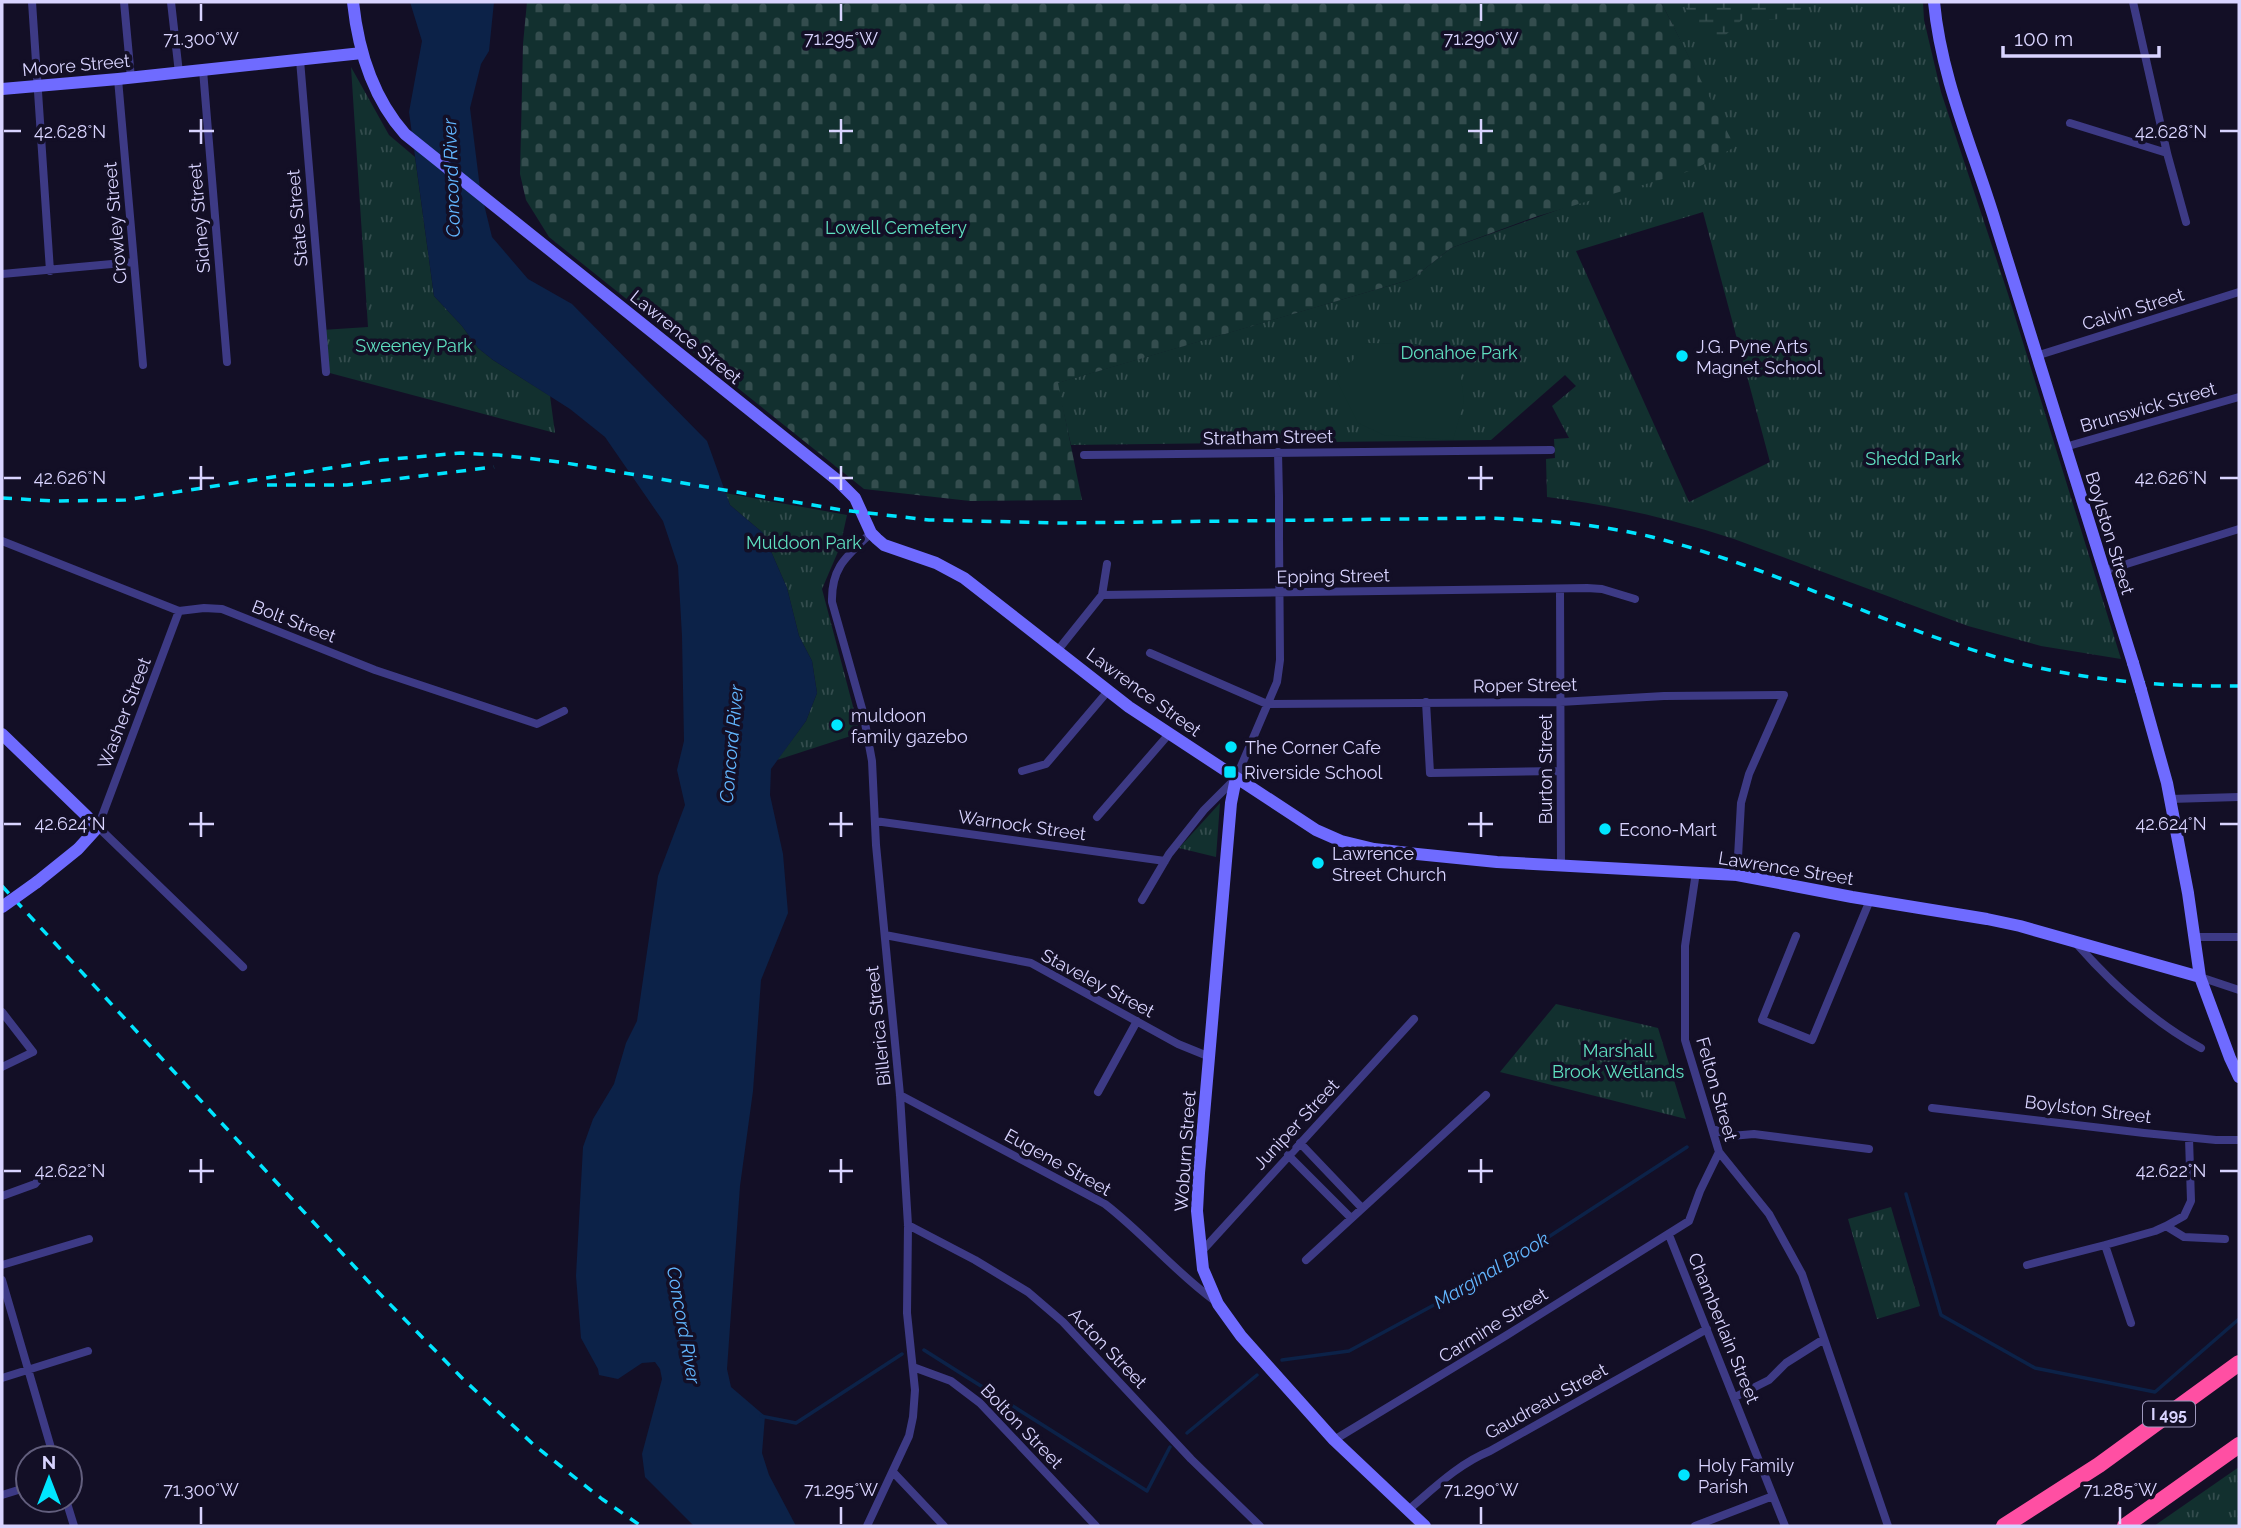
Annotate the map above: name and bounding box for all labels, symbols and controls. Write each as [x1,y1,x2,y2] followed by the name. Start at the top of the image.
[2003,14,2159,58] scale bar
[2014,26,2073,51] text: 100 m
[163,28,239,49] text: 71.300°W
[804,28,878,49] text: 71.295°W
[1444,28,1519,49] text: 71.290°W
[21,50,131,80] street label: Moore Street
[438,117,464,238] water label: Concord River
[34,121,106,142] text: 42.628°N
[2135,121,2207,142] text: 42.628°N
[99,161,131,285] street label: Crowley Street
[184,162,214,274] street label: Sidney Street
[282,169,312,267] street label: State Street
[825,217,967,238] park label: Lowell Cemetery
[2080,284,2186,334] street label: Calvin Street
[626,286,746,388] street label: Lawrence Street
[355,335,473,356] park label: Sweeney Park
[1696,336,1822,378] place label: J.G. Pyne Arts Magnet School
[1400,342,1518,363] park label: Donahoe Park
[1674,348,1690,364] marker: J.G. Pyne Arts Magnet School
[2078,378,2218,436] street label: Brunswick Street
[1203,425,1333,449] street label: Stratham Street
[1865,448,1961,469] park label: Shedd Park
[34,467,106,488] text: 42.626°N
[2135,467,2207,488] text: 42.626°N
[2081,469,2139,597] street label: Boylston Street
[746,532,862,553] park label: Muldoon Park
[1276,565,1390,587] street label: Epping Street
[249,595,339,647] street label: Bolt Street
[1083,643,1205,741] street label: Lawrence Street
[93,654,155,772] street label: Washer Street
[1473,674,1577,696] street label: Roper Street
[715,682,747,804] water label: Concord River
[851,705,968,747] place label: muldoon family gazebo
[1535,714,1556,824] street label: Burton Street
[829,717,845,733] marker: muldoon family gazebo
[1245,737,1381,758] place label: The Corner Cafe
[1223,739,1239,755] marker: The Corner Cafe
[1244,762,1382,783] place label: Riverside School
[1222,764,1238,780] marker: Riverside School
[957,806,1087,844] street label: Warnock Street
[34,813,106,834] text: 42.624°N
[2135,813,2207,834] text: 42.624°N
[1619,819,1717,840] place label: Econo-Mart
[1597,821,1613,837] marker: Econo-Mart
[1332,843,1446,885] place label: Lawrence Street Church
[1717,847,1855,889] street label: Lawrence Street
[1310,855,1326,871] marker: Lawrence Street Church
[1038,944,1158,1022] street label: Staveley Street
[861,965,895,1087] street label: Billerica Street
[1692,1035,1742,1143] street label: Felton Street
[1552,1040,1684,1082] park label: Marshall Brook Wetlands
[1249,1075,1343,1173] street label: Juniper Street
[1170,1090,1200,1212] street label: Woburn Street
[2024,1091,2152,1127] street label: Boylston Street
[1001,1124,1115,1200] street label: Eugene Street
[35,1160,105,1181] text: 42.622°N
[2136,1160,2206,1181] text: 42.622°N
[1429,1227,1553,1313] water label: Marginal Brook
[1684,1250,1764,1406] street label: Chamberlain Street
[663,1265,705,1387] water label: Concord River
[1435,1283,1551,1367] street label: Carmine Street
[1065,1304,1151,1392] street label: Acton Street
[1481,1359,1611,1443] street label: Gaudreau Street
[977,1379,1067,1473] street label: Bolton Street
[2143,1402,2195,1426] road number: I 495
[14,1444,84,1514] north arrow
[42,1451,56,1473] text: N
[1698,1455,1795,1497] place label: Holy Family Parish
[1676,1467,1692,1483] marker: Holy Family Parish
[163,1479,239,1500] text: 71.300°W
[804,1479,878,1500] text: 71.295°W
[1444,1479,1519,1500] text: 71.290°W
[2083,1479,2157,1500] text: 71.285°W

